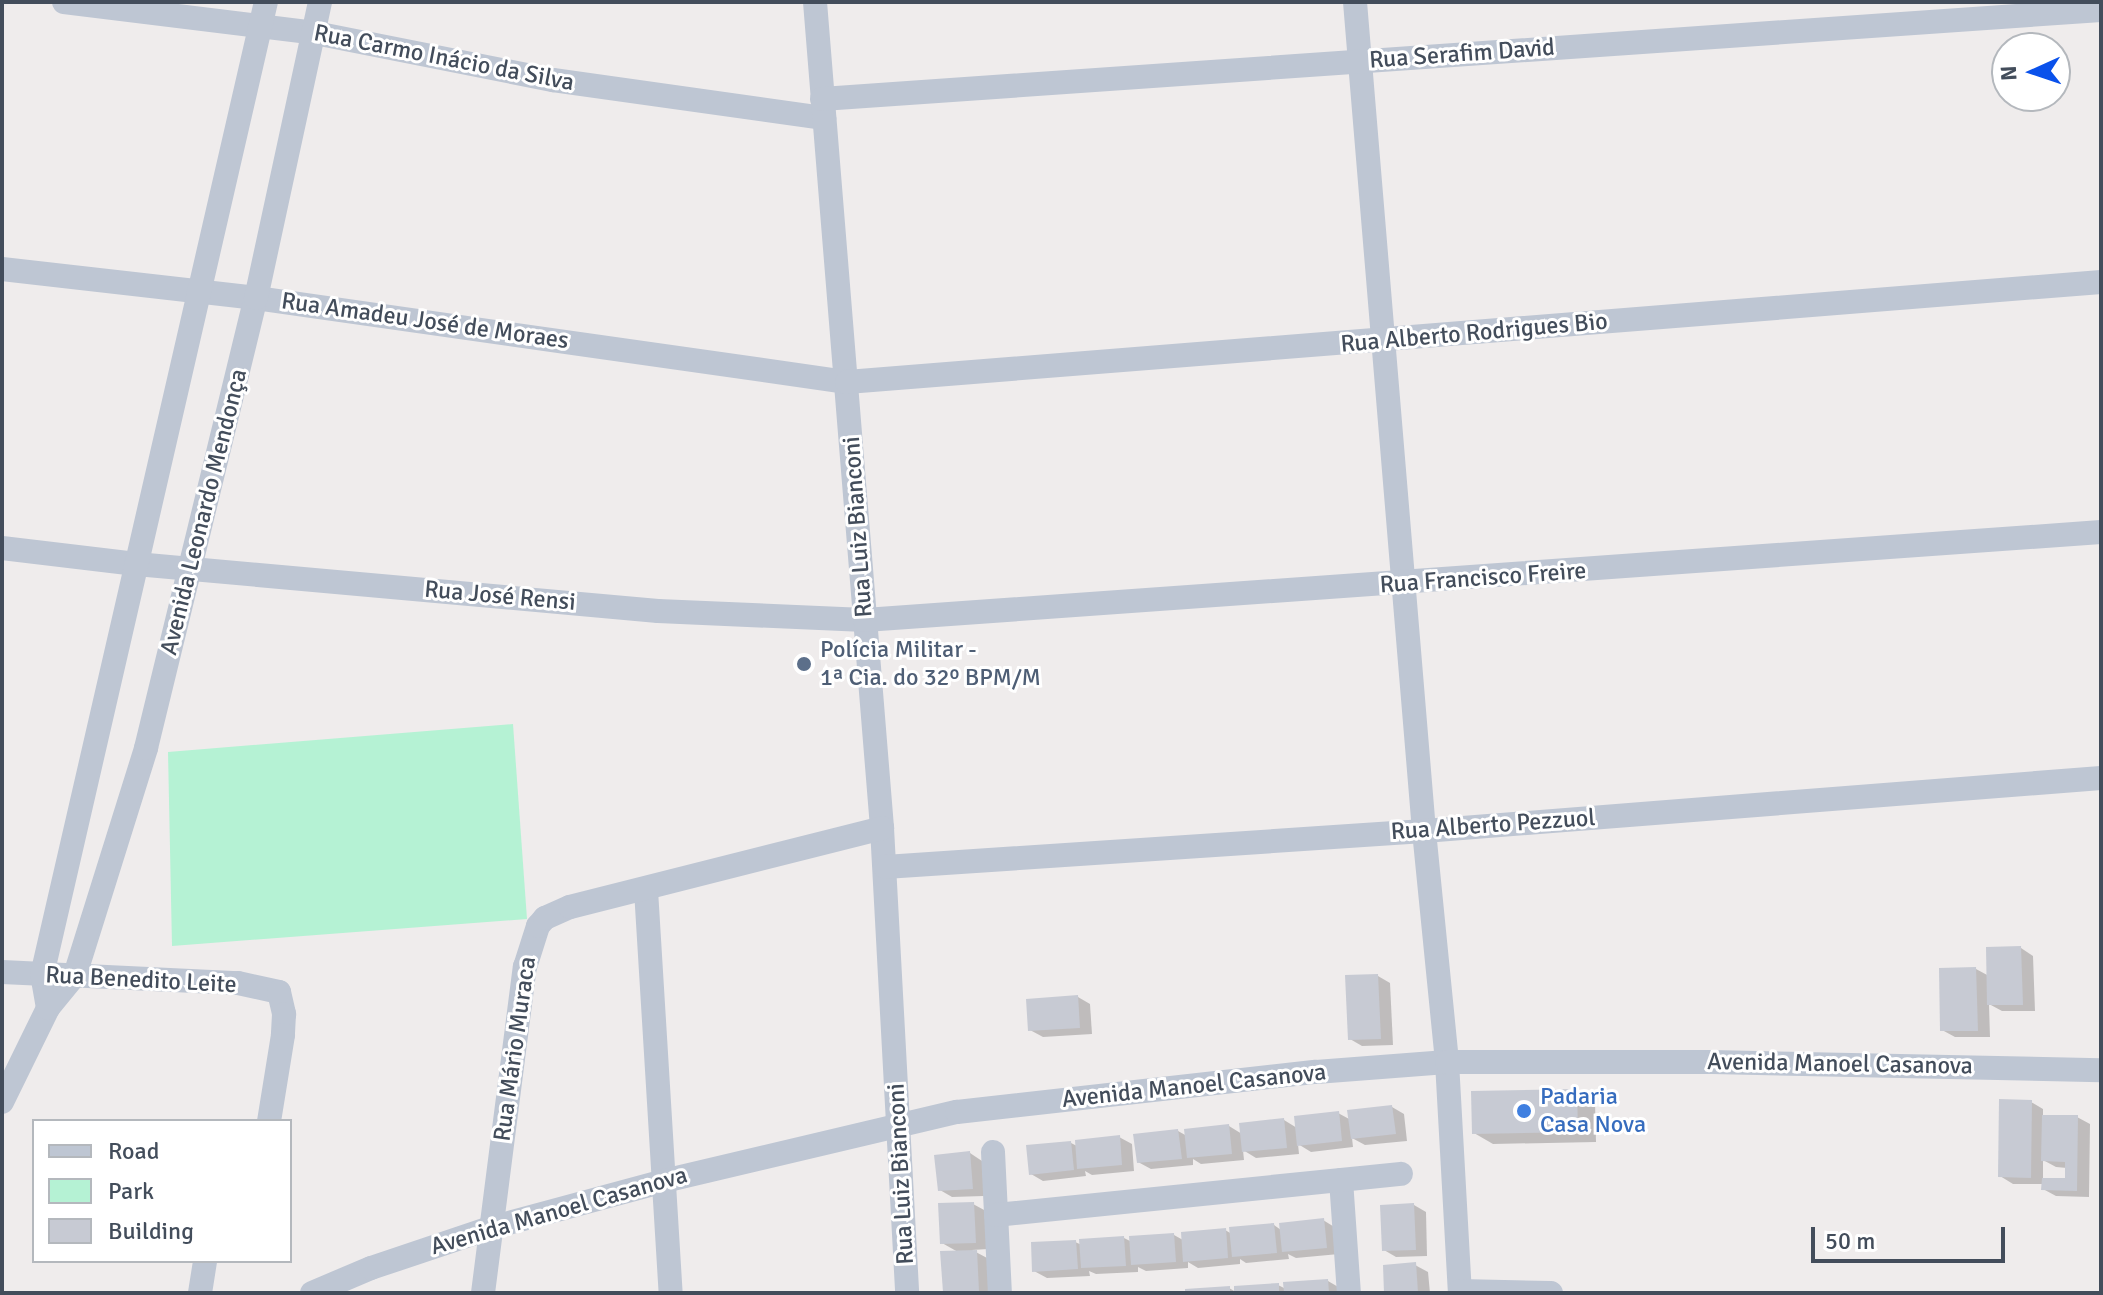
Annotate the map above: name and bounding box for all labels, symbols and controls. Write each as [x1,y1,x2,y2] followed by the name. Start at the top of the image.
[311,19,577,97] street label: Rua Carmo Inácio da Silva
[1991,32,2071,112] north arrow
[1368,33,1556,75] street label: Rua Serafim David
[1995,65,2022,82] text: N
[280,287,570,355] street label: Rua Amadeu José de Moraes
[1339,307,1609,359] street label: Rua Alberto Rodrigues Bio
[155,366,253,658] street label: Avenida Leonardo Mendonça
[837,435,879,619] street label: Rua Luiz Bianconi
[1379,556,1587,600] street label: Rua Francisco Freire
[423,575,577,617] street label: Rua José Rensi
[820,636,1041,692] place label: Polícia Militar - 1ª Cia. do 32º BPM/M
[795,655,813,673] marker: Polícia Militar - 1ª Cia. do 32º BPM/M
[1390,803,1596,847] street label: Rua Alberto Pezzuol
[488,955,542,1143] street label: Rua Mário Muraca
[45,961,237,999] street label: Rua Benedito Leite
[1707,1047,1973,1081] street label: Avenida Manoel Casanova
[1060,1058,1328,1114] street label: Avenida Manoel Casanova
[882,1083,920,1265] street label: Rua Luiz Bianconi
[1540,1083,1646,1139] place label: Padaria Casa Nova
[1515,1102,1533,1120] marker: Padaria Casa Nova
[32,1119,292,1263] legend
[108,1136,159,1166] text: Road
[427,1161,691,1261] street label: Avenida Manoel Casanova
[108,1176,154,1206] text: Park
[1815,1211,2009,1261] scale bar
[108,1216,194,1246] text: Building
[1825,1226,1875,1256] text: 50 m

